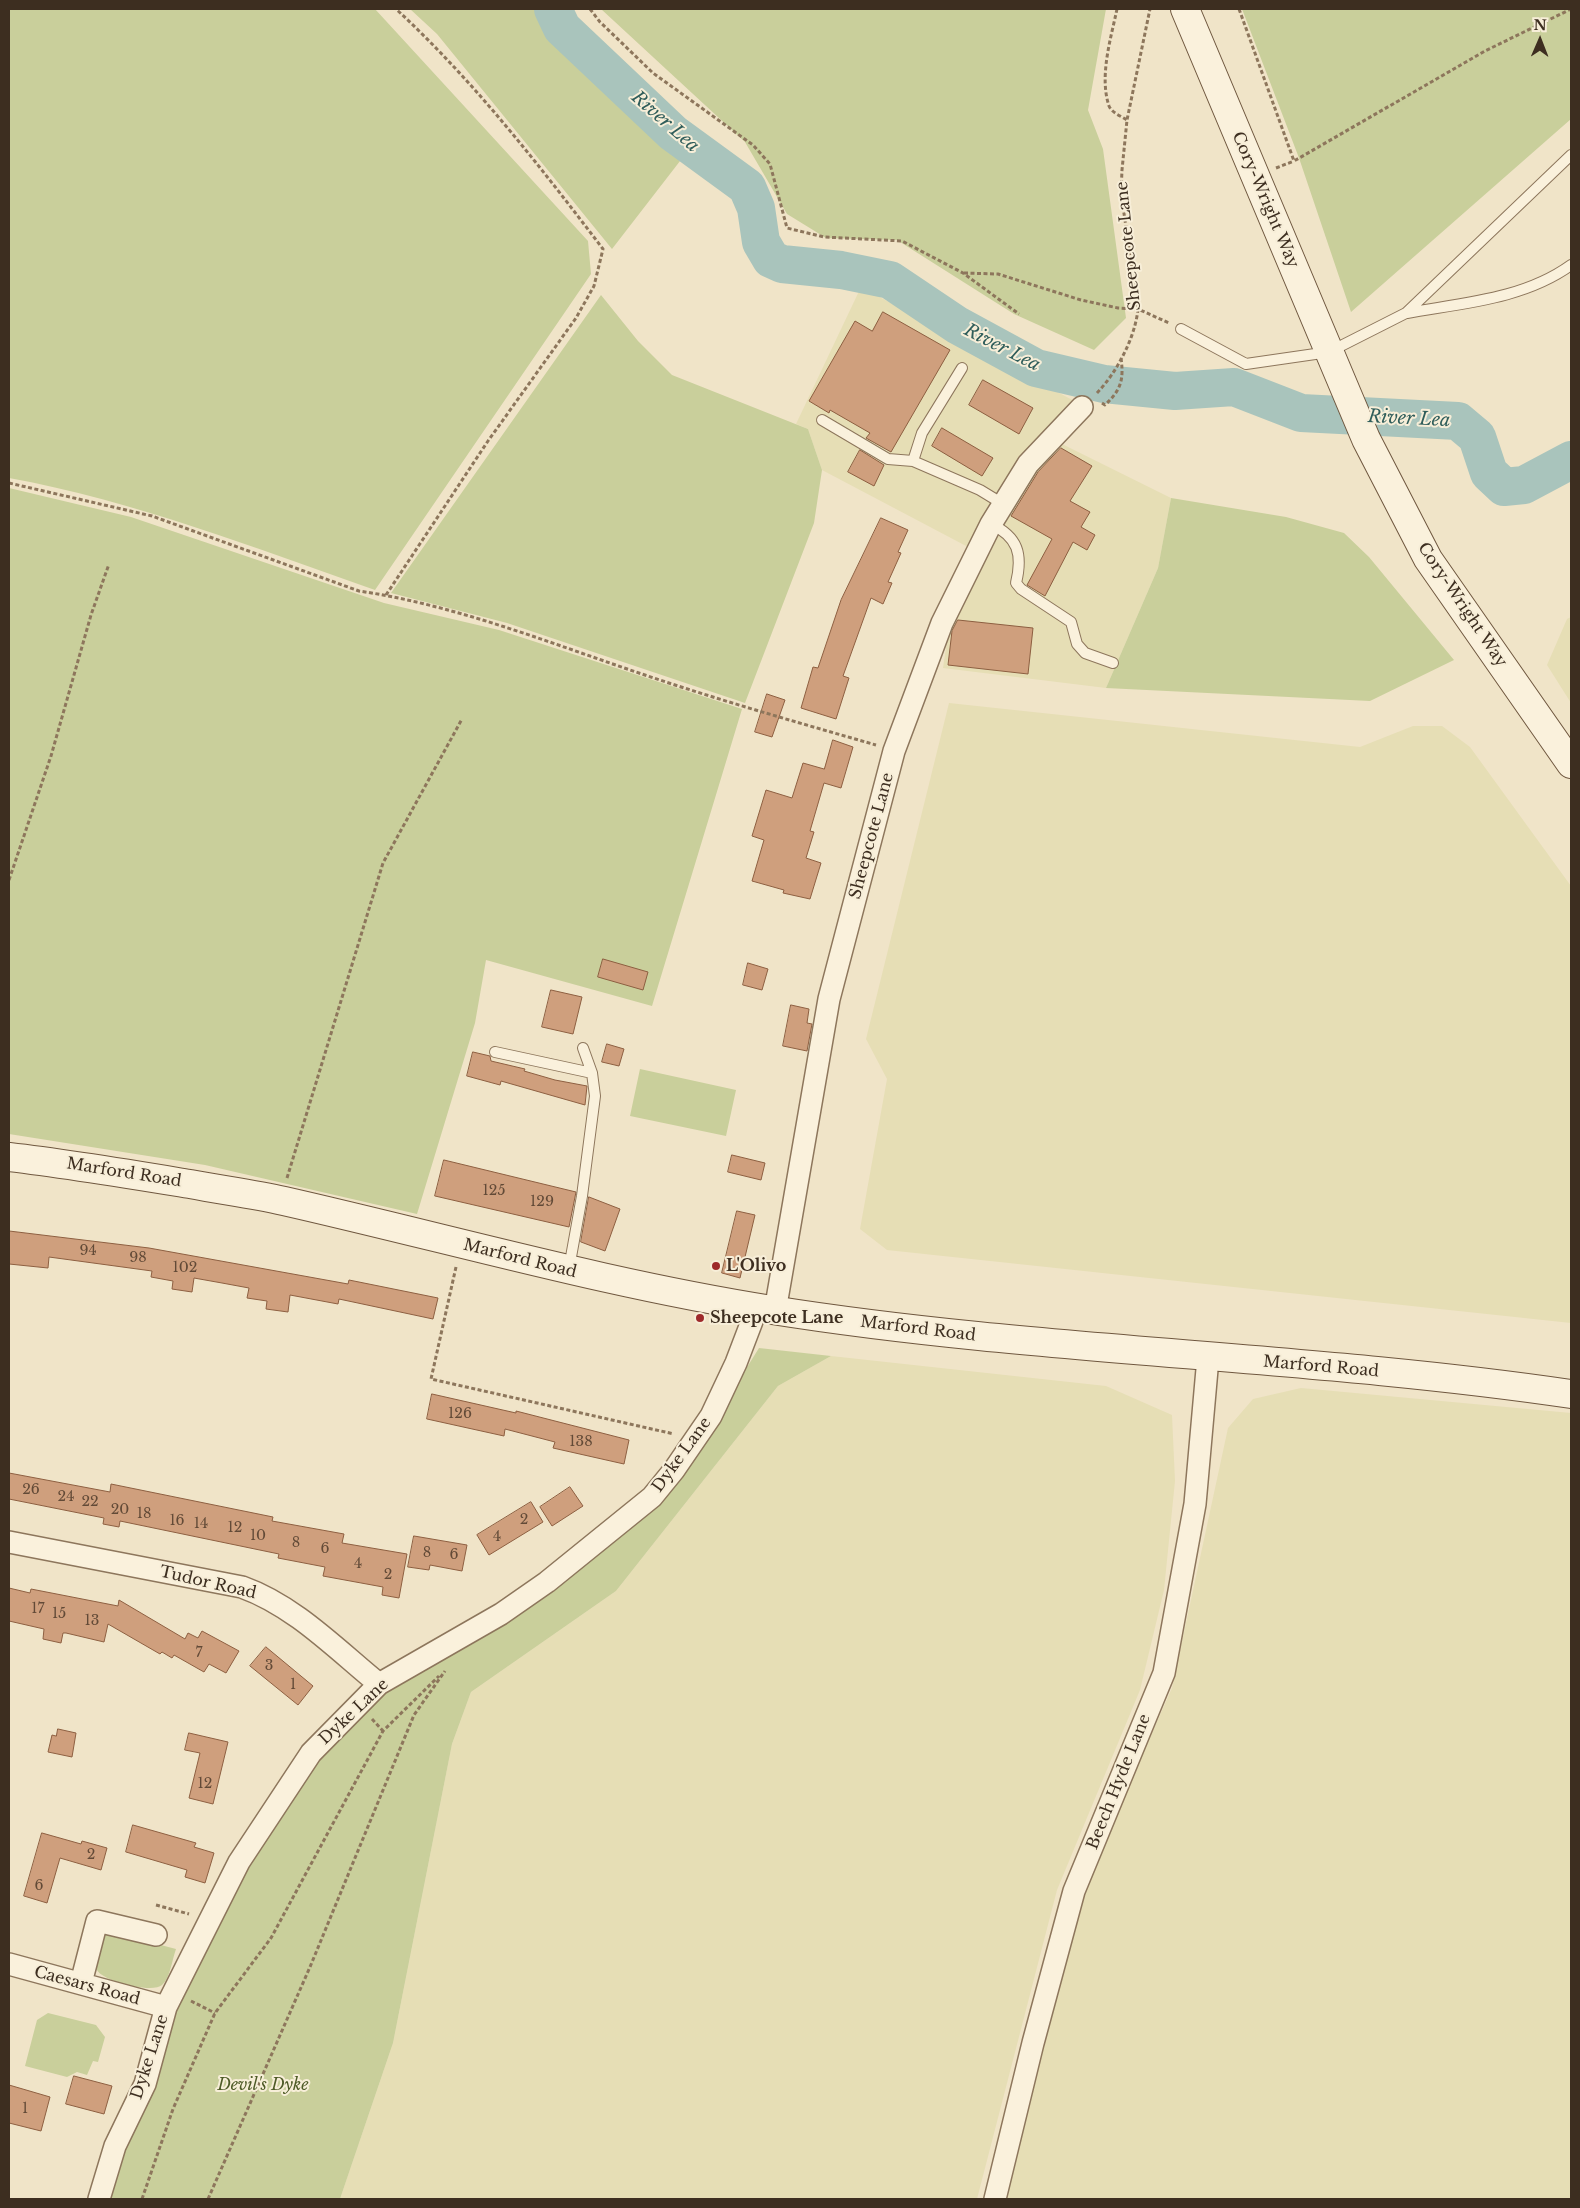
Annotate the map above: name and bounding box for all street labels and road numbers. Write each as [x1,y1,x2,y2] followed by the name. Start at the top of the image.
[1228,129,1302,271] street label: Cory-Wright Way
[1113,180,1145,312] street label: Sheepcote Lane
[1413,539,1511,671] street label: Cory-Wright Way
[846,771,898,901] street label: Sheepcote Lane
[65,1154,183,1192] street label: Marford Road
[461,1236,579,1282] street label: Marford Road
[859,1312,977,1346] street label: Marford Road
[1262,1352,1380,1382] street label: Marford Road
[648,1414,716,1496] street label: Dyke Lane
[158,1563,258,1603] street label: Tudor Road
[315,1675,393,1749] street label: Dyke Lane
[1083,1712,1155,1852] street label: Beech Hyde Lane
[32,1963,142,2009] street label: Caesars Road
[127,2012,173,2102] street label: Dyke Lane

